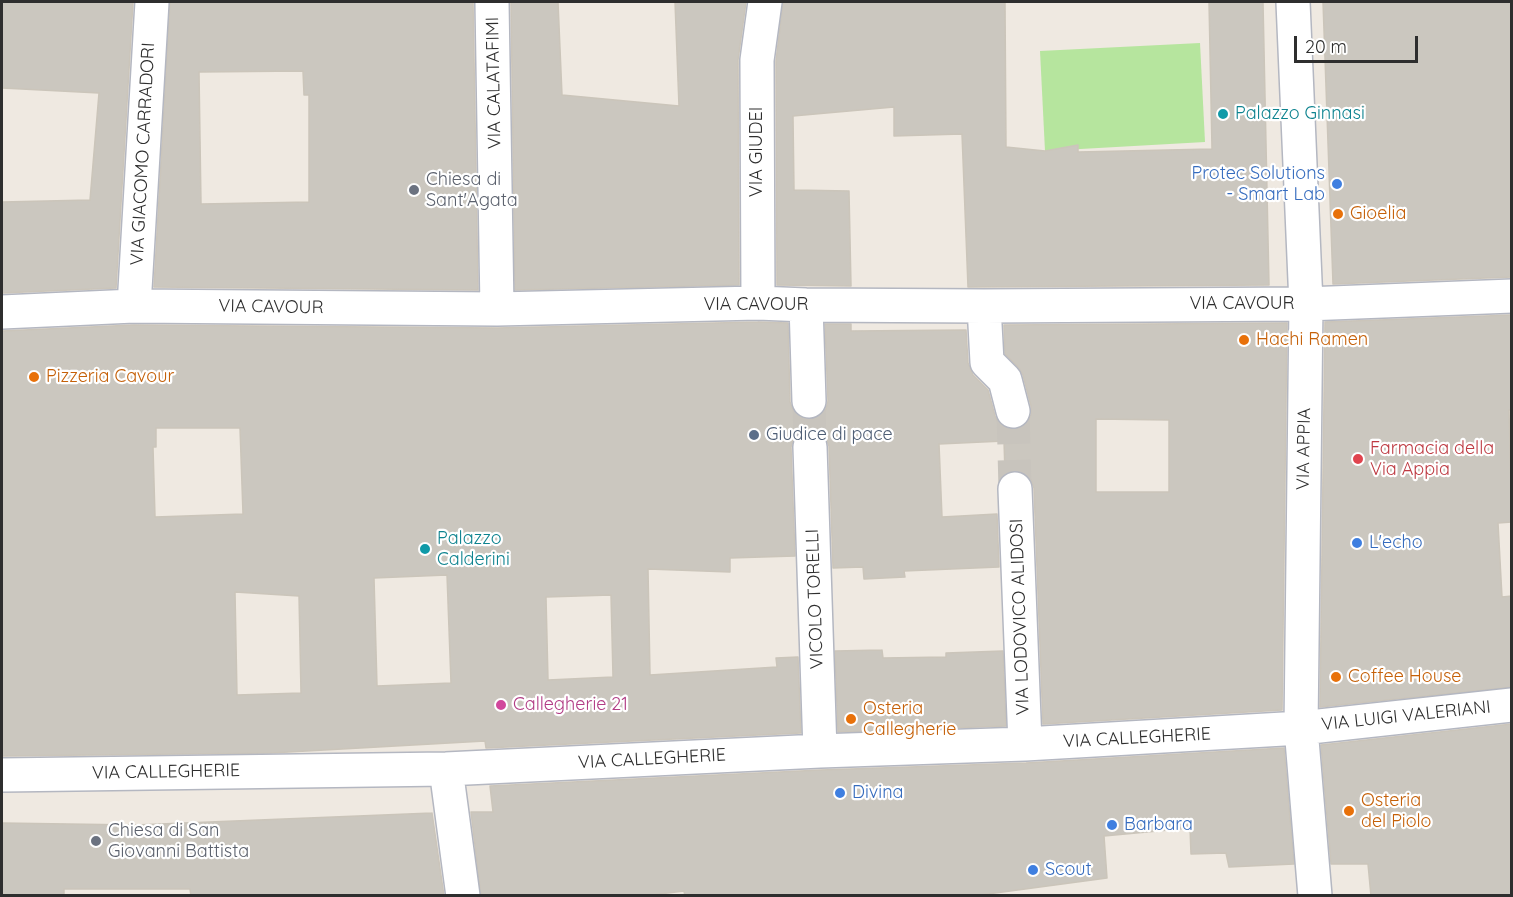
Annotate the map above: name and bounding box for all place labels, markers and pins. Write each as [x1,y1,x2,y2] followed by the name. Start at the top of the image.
[1235,103,1365,125] place label: Palazzo Ginnasi
[1216,107,1230,121] marker: Palazzo Ginnasi
[1191,163,1325,206] place label: Protec Solutions - Smart Lab
[426,169,518,212] place label: Chiesa di Sant'Agata
[1330,177,1344,191] marker: Protec Solutions - Smart Lab
[407,183,421,197] marker: Chiesa di Sant'Agata
[1350,203,1406,225] place label: Gioelia
[1331,207,1345,221] marker: Gioelia
[1256,329,1368,351] place label: Hachi Ramen
[1237,333,1251,347] marker: Hachi Ramen
[46,366,174,388] place label: Pizzeria Cavour
[27,370,41,384] marker: Pizzeria Cavour
[766,424,893,446] place label: Giudice di pace
[747,428,761,442] marker: Giudice di pace
[1370,438,1494,480] place label: Farmacia della Via Appia
[1351,452,1365,466] marker: Farmacia della Via Appia
[437,528,510,570] place label: Palazzo Calderini
[1369,532,1423,554] place label: L'echo
[1350,536,1364,550] marker: L'echo
[418,542,432,556] marker: Palazzo Calderini
[1348,666,1462,688] place label: Coffee House
[1329,670,1343,684] marker: Coffee House
[513,694,628,716] place label: Callegherie 21
[494,698,508,712] marker: Callegherie 21
[863,698,956,740] place label: Osteria Callegherie
[844,712,858,726] marker: Osteria Callegherie
[852,782,903,804] place label: Divina
[833,786,847,800] marker: Divina
[1361,790,1431,832] place label: Osteria del Piolo
[1342,804,1356,818] marker: Osteria del Piolo
[1124,814,1193,836] place label: Barbara
[1105,818,1119,832] marker: Barbara
[108,820,249,862] place label: Chiesa di San Giovanni Battista
[89,834,103,848] marker: Chiesa di San Giovanni Battista
[1045,859,1092,881] place label: Scout
[1026,863,1040,877] marker: Scout

